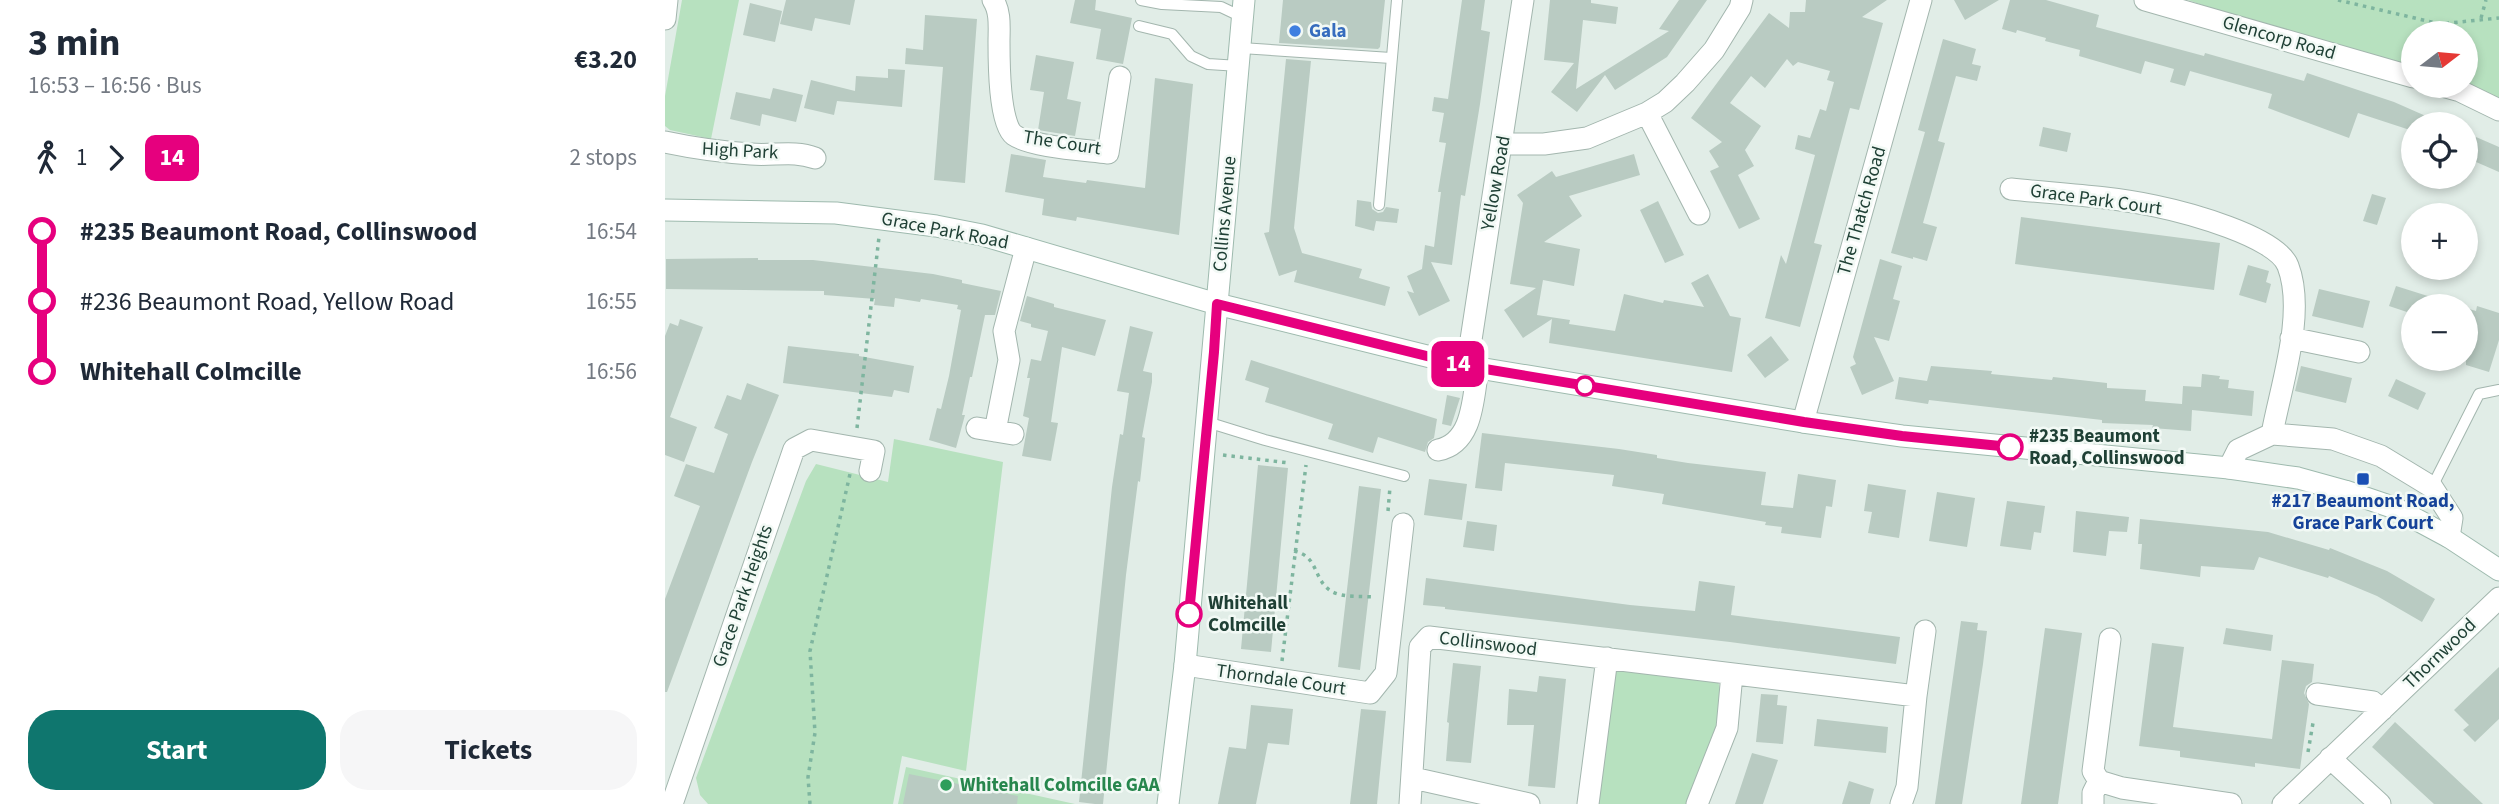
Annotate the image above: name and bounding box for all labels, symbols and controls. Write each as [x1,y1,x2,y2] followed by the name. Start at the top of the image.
[2219,9,2339,67] street label: Glencorp Road
[28,16,120,70] text: 3 min
[1309,18,1347,45] place label: Gala
[2401,21,2478,98] north arrow
[2401,21,2478,371] map controls
[1287,23,1303,39] marker: Gala
[574,41,637,78] text: €3.20
[28,69,202,102] text: 16:53 – 16:56 · Bus
[2401,112,2478,189] button: locate
[1021,124,1103,163] street label: The Court
[1474,133,1518,234] street label: Yellow Road
[701,136,779,167] street label: High Park
[28,139,66,177] icon: walk
[97,139,135,177] icon: forward
[159,140,185,175] text: 14
[76,141,87,174] text: 1
[570,141,637,174] text: 2 stops
[1831,143,1893,279] street label: The Thatch Road
[1206,155,1244,273] street label: Collins Avenue
[2028,177,2164,223] street label: Grace Park Court
[2401,203,2478,280] button: +
[879,205,1011,257] street label: Grace Park Road
[80,213,477,250] text: #235 Beaumont Road, Collinswood
[586,215,637,248] text: 16:54
[80,283,454,320] text: #236 Beaumont Road, Yellow Road
[586,285,637,318] text: 16:55
[2401,294,2478,371] button: −
[1427,341,1489,387] line badge: 14
[1445,346,1471,381] text: 14
[80,353,302,390] text: Whitehall Colmcille
[586,355,637,388] text: 16:56
[1575,376,1595,396] unlabelled marker
[2029,423,2185,472] place label: #235 Beaumont Road, Collinswood
[1997,434,2023,460] marker: #235 Beaumont Road, Collinswood
[2355,471,2371,487] marker: #217 Beaumont Road, Grace Park Court
[2271,488,2455,537] place label: #217 Beaumont Road, Grace Park Court
[706,521,780,671] street label: Grace Park Heights
[1208,590,1289,639] place label: Whitehall Colmcille
[1176,601,1202,627] marker: Whitehall Colmcille
[2397,612,2483,696] street label: Thornwood
[1437,625,1539,663] street label: Collinswood
[1215,658,1348,703] street label: Thorndale Court
[28,710,326,790] button: Start
[340,710,637,790] button: Tickets
[960,772,1160,799] place label: Whitehall Colmcille GAA
[938,777,954,793] marker: Whitehall Colmcille GAA

